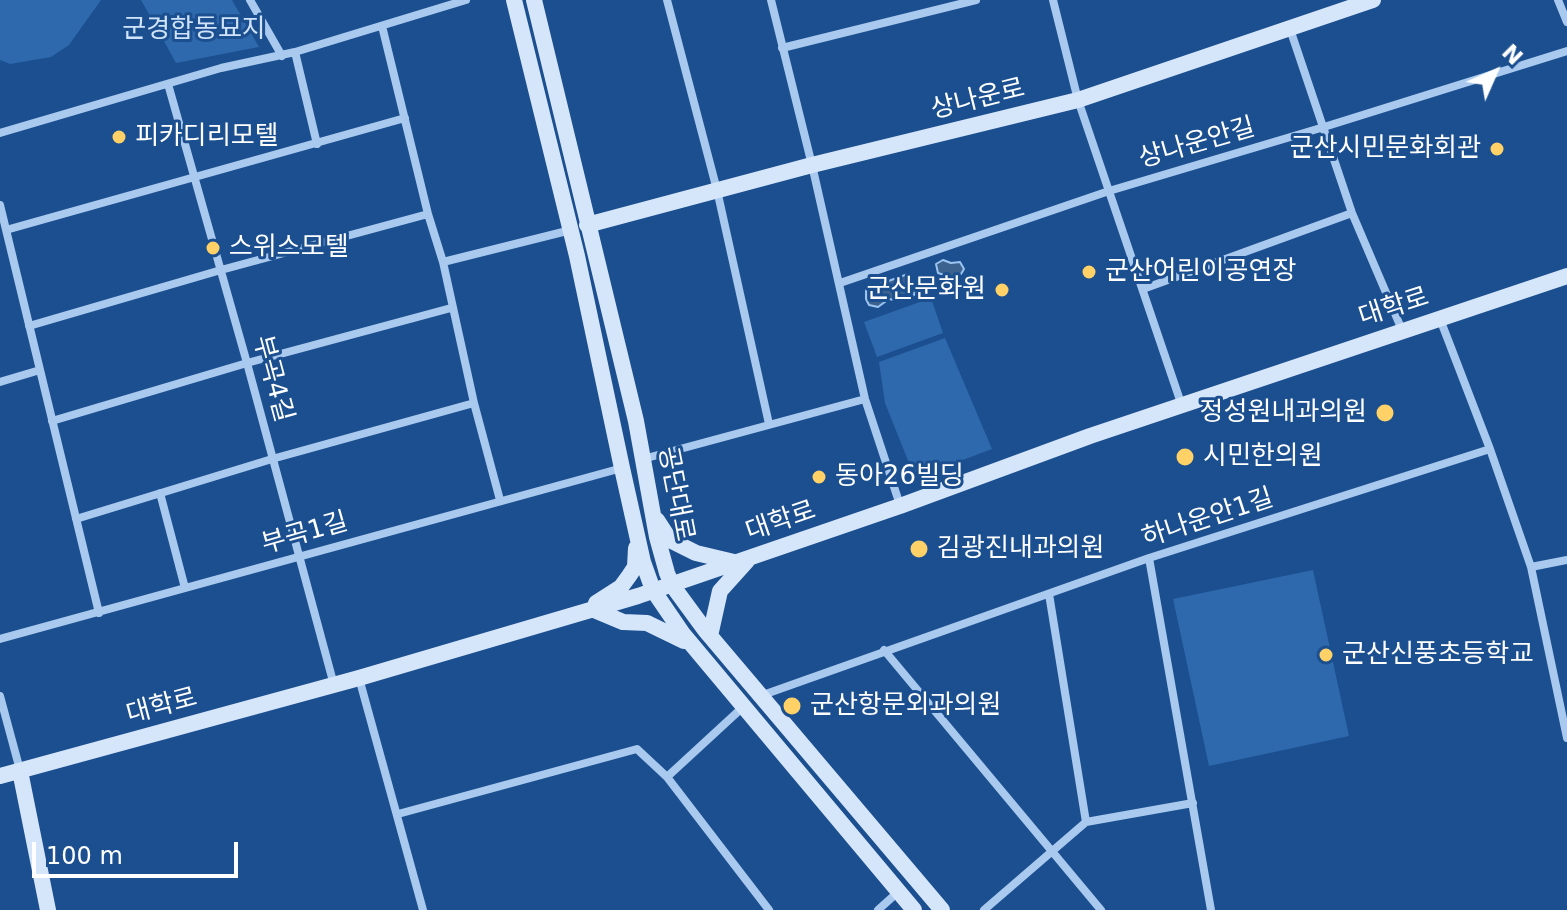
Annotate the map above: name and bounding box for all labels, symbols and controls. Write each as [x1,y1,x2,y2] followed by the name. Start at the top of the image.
[122,14,266,46] park label: 군경합동묘지
[1455,32,1535,112] north arrow
[1497,39,1528,70] text: N
[928,73,1028,127] street label: 상나운로
[1135,113,1259,175] street label: 상나운안길
[135,121,279,153] place label: 피카디리모텔
[110,128,128,146] marker: 피카디리모텔
[1290,133,1481,165] place label: 군산시민문화회관
[1488,140,1506,158] marker: 군산시민문화회관
[229,232,349,264] place label: 스위스모텔
[204,239,222,257] marker: 스위스모텔
[1105,256,1296,288] place label: 군산어린이공연장
[1080,263,1098,281] marker: 군산어린이공연장
[866,274,986,306] place label: 군산문화원
[993,281,1011,299] marker: 군산문화원
[1355,282,1433,334] street label: 대학로
[246,332,298,426] street label: 부곡4길
[1200,397,1367,429] place label: 정성원내과의원
[1374,402,1396,424] marker: 정성원내과의원
[1203,441,1323,473] place label: 시민한의원
[651,444,699,544] street label: 공단대로
[1174,446,1196,468] marker: 시민한의원
[835,461,964,493] place label: 동아26빌딩
[810,468,828,486] marker: 동아26빌딩
[1138,483,1278,555] street label: 하나운안1길
[742,496,820,548] street label: 대학로
[258,507,352,561] street label: 부곡1길
[937,533,1104,565] place label: 김광진내과의원
[908,538,930,560] marker: 김광진내과의원
[1342,639,1533,671] place label: 군산신풍초등학교
[1317,646,1335,664] marker: 군산신풍초등학교
[123,683,201,731] street label: 대학로
[810,690,1001,722] place label: 군산항문외과의원
[781,695,803,717] marker: 군산항문외과의원
[36,826,242,876] scale bar
[46,842,123,870] text: 100 m

